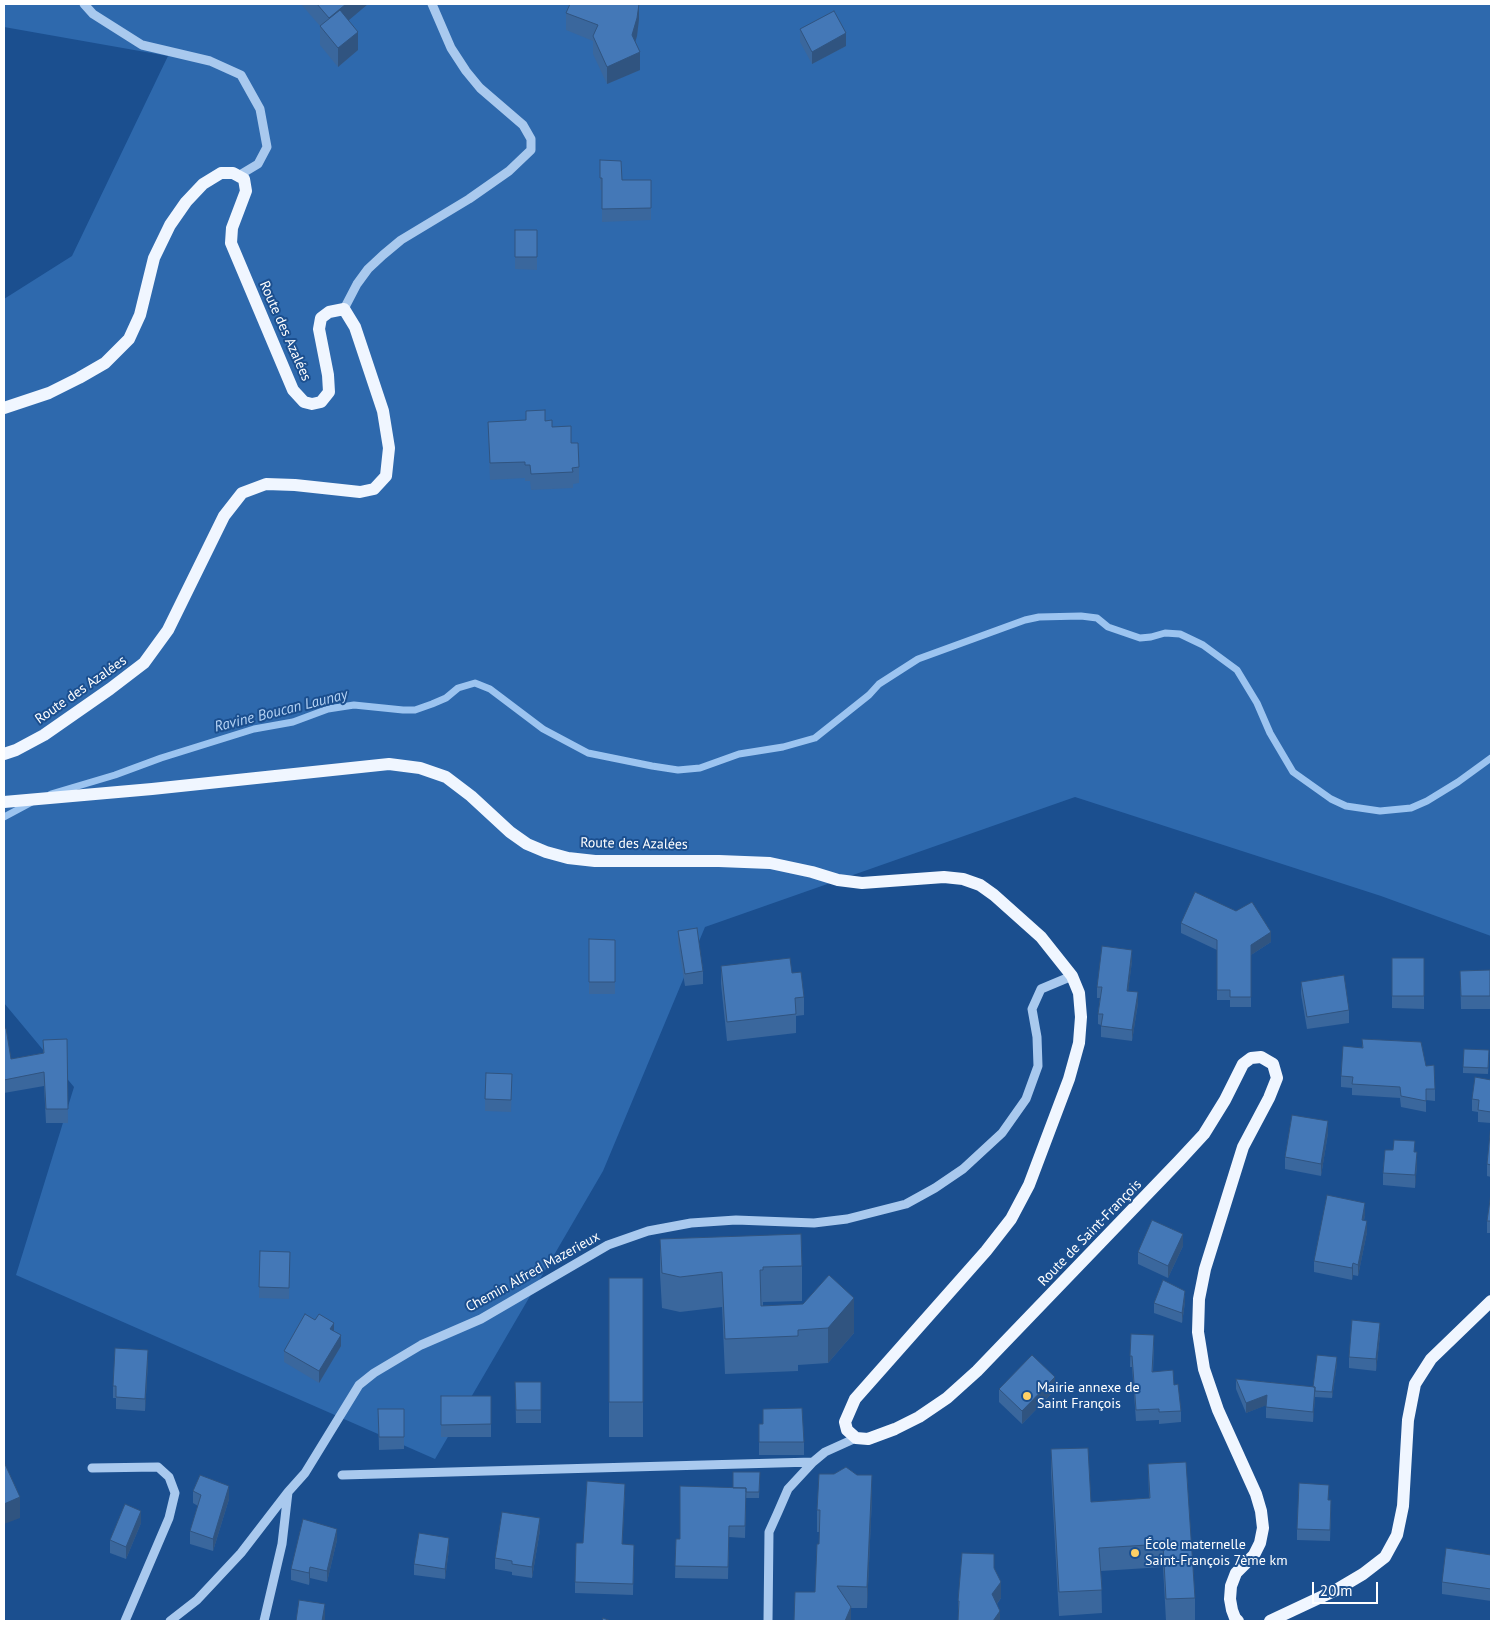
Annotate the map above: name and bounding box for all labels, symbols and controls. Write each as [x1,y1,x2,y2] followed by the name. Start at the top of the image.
[255,278,315,384] street label: Route des Azalées
[32,652,130,728] street label: Route des Azalées
[213,686,349,736] water label: Ravine Boucan Launay
[580,835,688,853] street label: Route des Azalées
[1035,1176,1145,1290] street label: Route de Saint-François
[463,1228,603,1316] street label: Chemin Alfred Mazerieux
[1037,1380,1140,1412] place label: Mairie annexe de Saint François
[1021,1390,1033,1402] marker: Mairie annexe de Saint François
[1145,1537,1288,1570] place label: École maternelle Saint-François 7ème km
[1129,1547,1141,1559] marker: École maternelle Saint-François 7ème km
[1315,1572,1381,1604] scale bar
[1320,1581,1353,1600] text: 20 m

